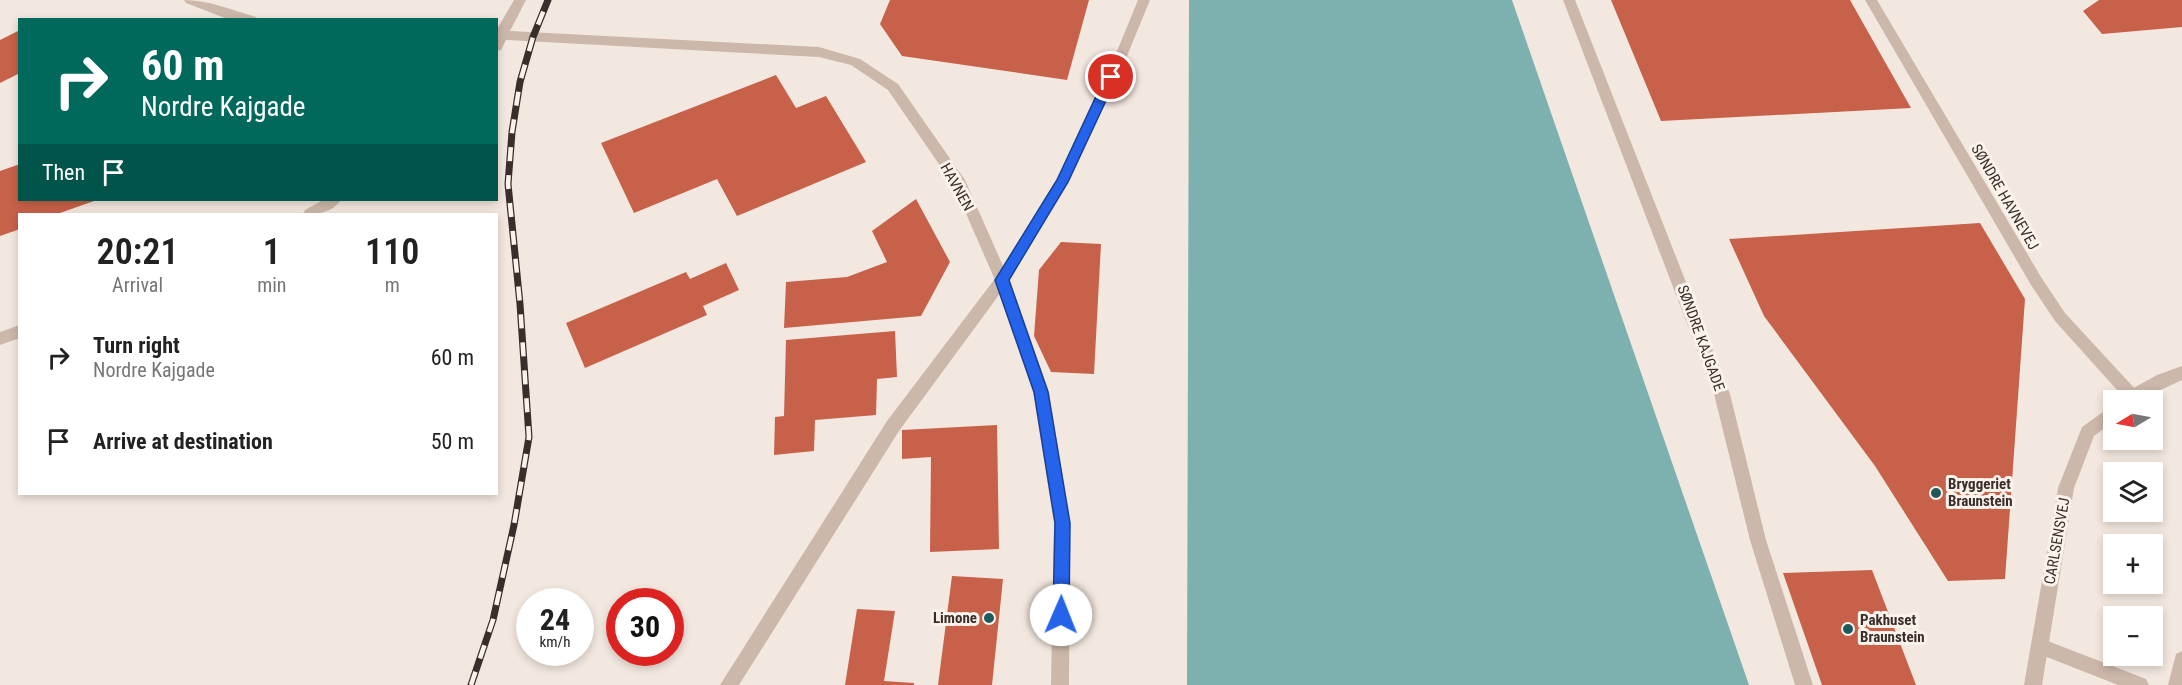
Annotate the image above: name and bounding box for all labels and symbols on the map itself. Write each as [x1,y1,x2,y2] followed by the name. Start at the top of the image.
[1085,51,1136,102] pin
[1967,141,2043,253] street label: SØNDRE HAVNEVEJ
[937,160,977,214] street label: HAVNEN
[1674,283,1728,393] street label: SØNDRE KAJGADE
[2103,390,2163,450] north arrow
[1948,475,2013,510] place label: Bryggeriet Braunstein
[1929,486,1943,500] marker: Bryggeriet Braunstein
[2041,496,2073,586] street label: CARLSENSVEJ
[1029,583,1093,647] position arrow
[606,588,684,666] speed limit sign: 30
[933,609,977,627] place label: Limone
[982,611,996,625] marker: Limone
[1860,611,1925,646] place label: Pakhuset Braunstein
[1841,622,1855,636] marker: Pakhuset Braunstein

